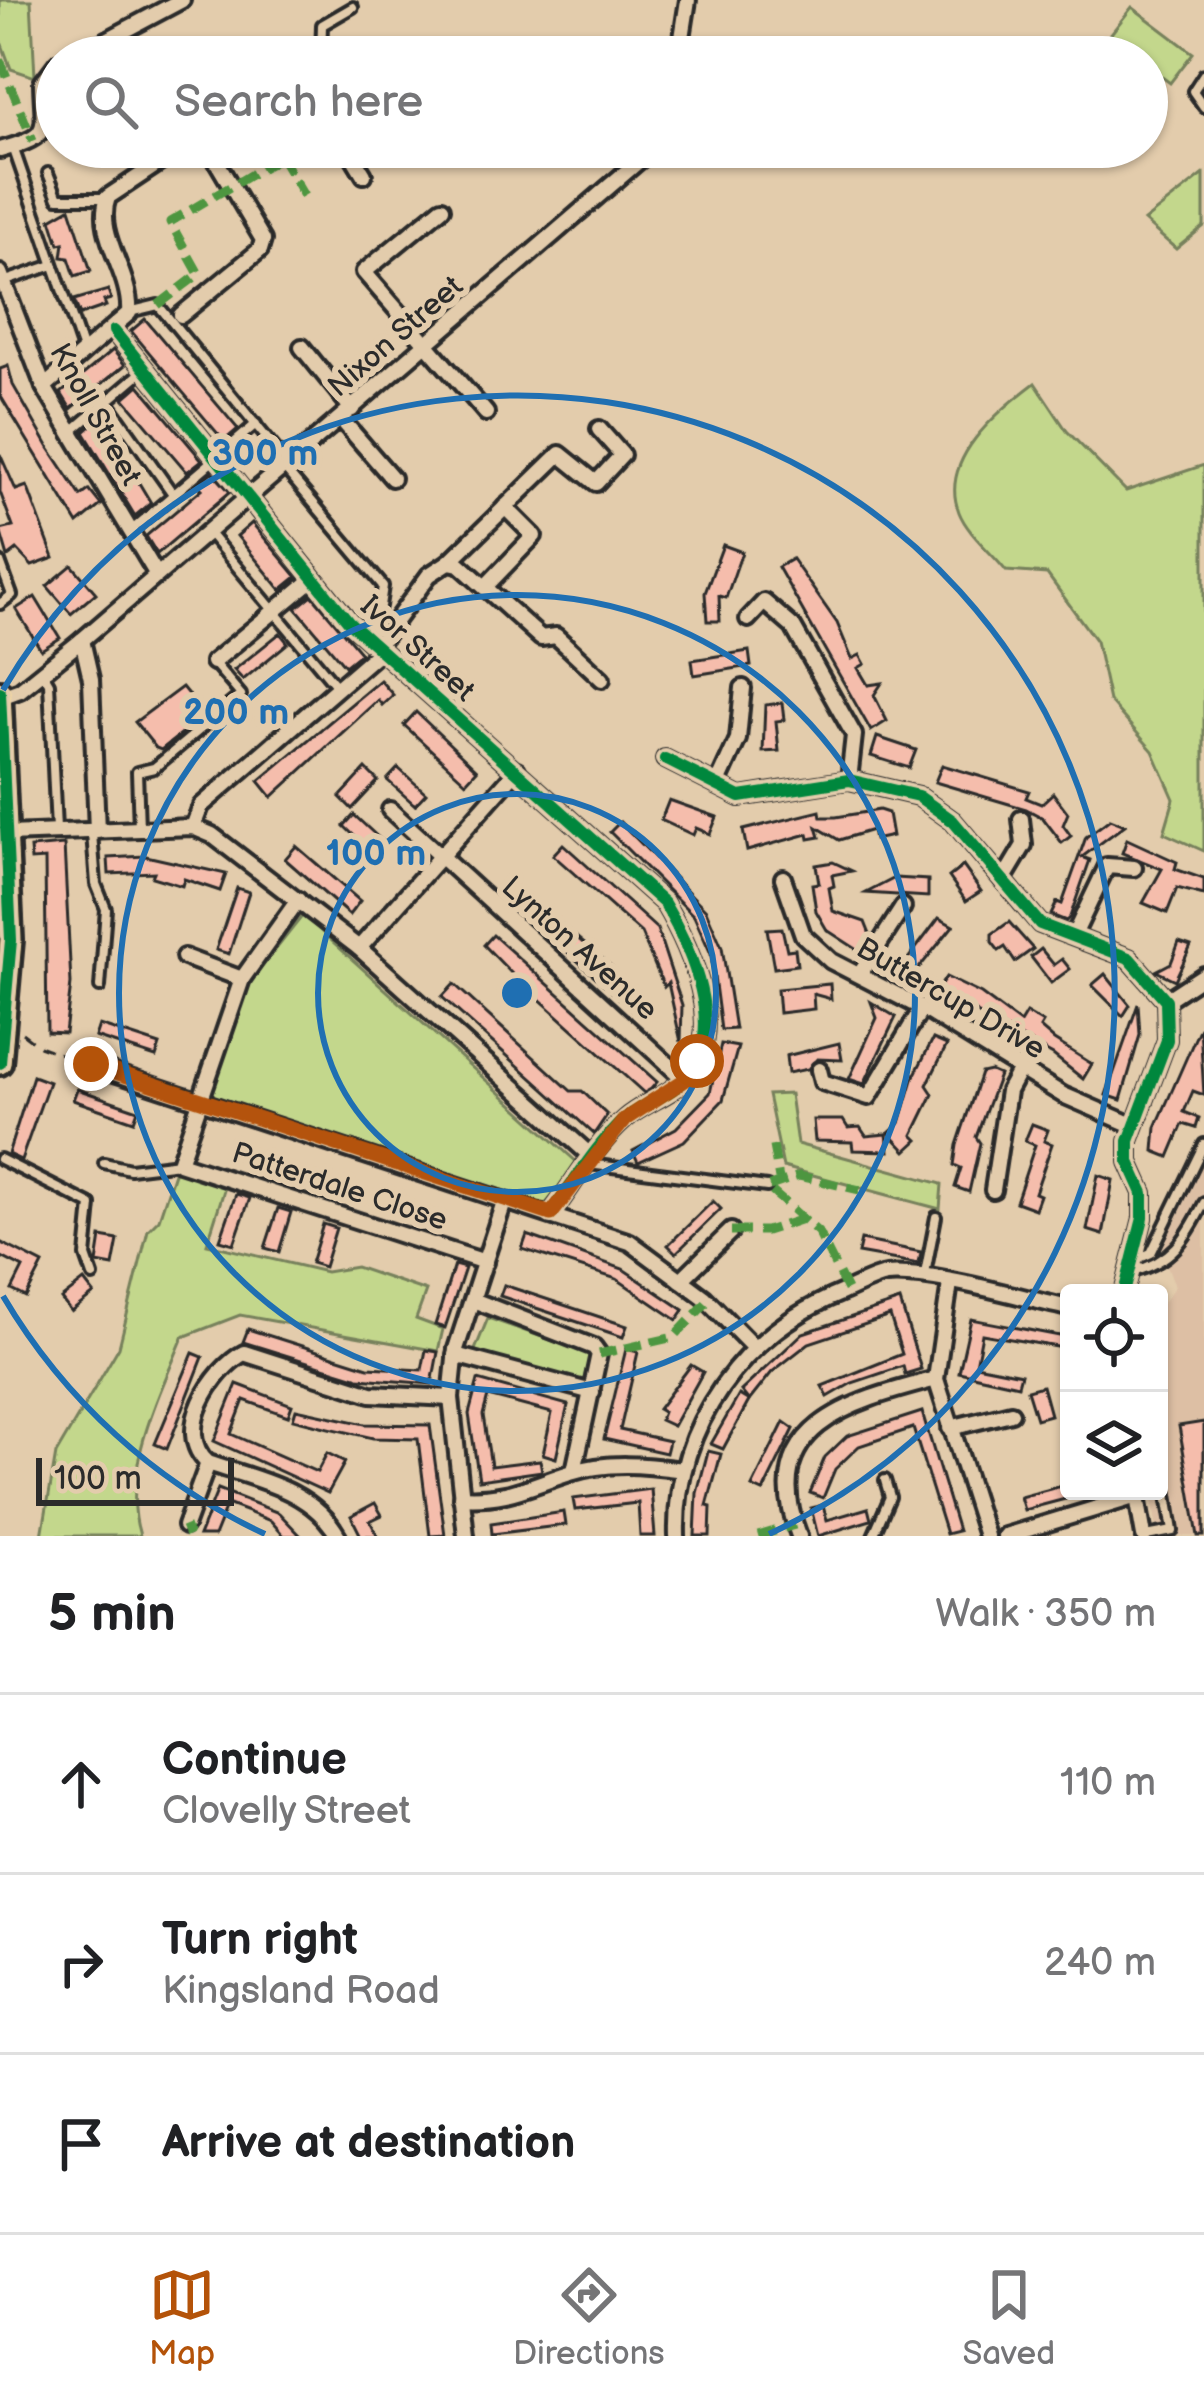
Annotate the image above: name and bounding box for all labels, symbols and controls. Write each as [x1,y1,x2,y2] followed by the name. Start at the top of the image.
[36,36,1168,168] search box
[78,69,144,135] icon: search
[174,75,423,130] text: Search here
[321,269,470,405] street label: Nixon Street
[41,337,149,492] street label: Knoll Street
[212,433,318,476] text: 300 m
[353,588,482,709] street label: Ivor Street
[183,692,289,735] text: 200 m
[326,833,426,876] text: 100 m
[494,869,665,1028] street label: Lynton Avenue
[850,930,1051,1067] street label: Buttercup Drive
[496,972,538,1014] centre of rings
[670,1034,724,1088] route start
[64,1037,118,1091] route end
[227,1135,452,1239] street label: Patterdale Close
[1060,1284,1168,1500] map controls
[1060,1284,1168,1392] button: locate
[1060,1392,1168,1500] button: layers
[36,1452,234,1505] scale bar
[54,1459,142,1499] text: 100 m
[48,1584,176,1645] text: 5 min
[935,1591,1156,1638] text: Walk · 350 m
[162,1733,347,1788] text: Continue
[48,1751,114,1817] icon: ahead
[1060,1760,1156,1807] text: 110 m
[162,1788,411,1835] text: Clovelly Street
[162,1913,358,1968] text: Turn right
[48,1931,114,1997] icon: right
[1044,1940,1156,1987] text: 240 m
[162,1968,440,2015] text: Kingsland Road
[48,2111,114,2177] icon: arrive
[162,2116,575,2171] text: Arrive at destination
[149,2262,215,2374] tab: Map
[513,2262,665,2374] tab: Directions
[962,2262,1055,2374] tab: Saved

